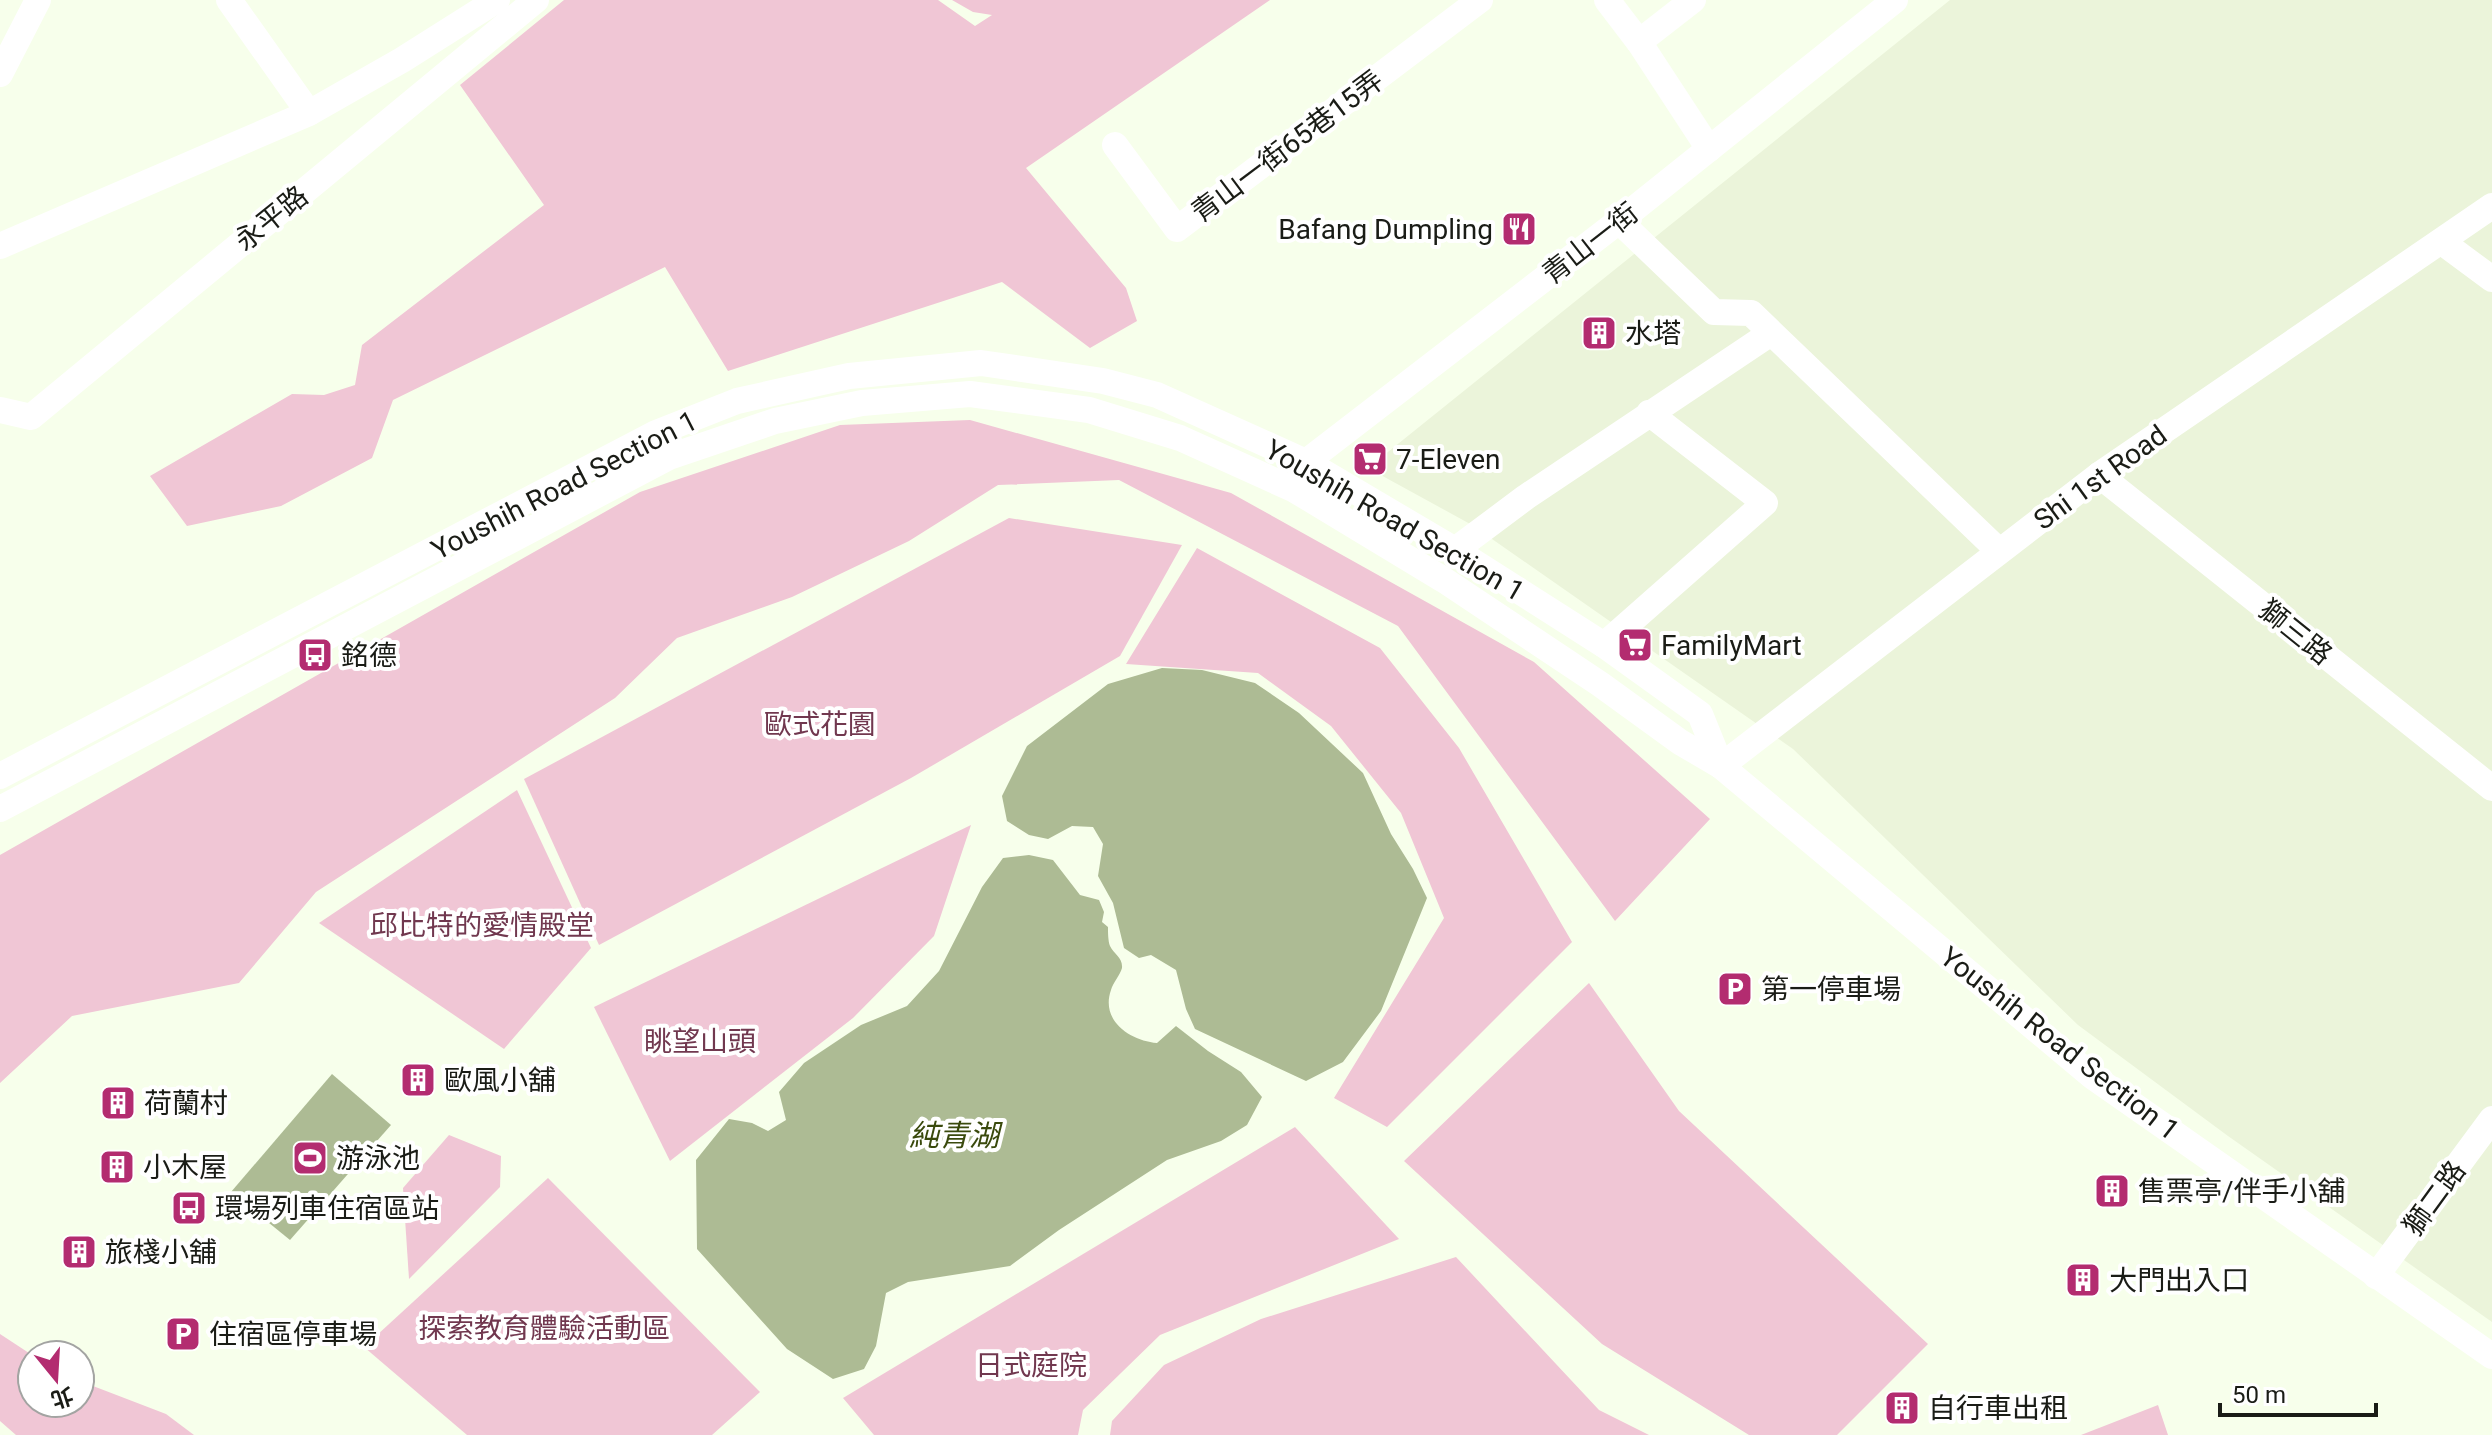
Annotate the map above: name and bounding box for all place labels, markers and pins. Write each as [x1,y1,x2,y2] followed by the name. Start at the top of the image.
[1500,210,1538,248] restaurant icon: Bafang Dumpling
[1278,213,1493,246] place label: Bafang Dumpling
[1580,314,1618,352] building icon: 水塔
[1625,317,1681,350] place label: 水塔
[1351,440,1389,478] supermarket icon: 7-Eleven
[1396,443,1501,476] place label: 7-Eleven
[1616,626,1654,664] supermarket icon: FamilyMart
[1661,629,1802,662] place label: FamilyMart
[296,636,334,674] bus stop icon: 銘德
[341,639,397,672] place label: 銘德
[1716,970,1754,1008] parking icon: 第一停車場
[1761,973,1901,1006] place label: 第一停車場
[399,1061,437,1099] building icon: 歐風小舖
[444,1064,556,1097] place label: 歐風小舖
[99,1084,137,1122] building icon: 荷蘭村
[144,1087,228,1120] place label: 荷蘭村
[291,1139,329,1177] sports icon: 游泳池
[336,1142,420,1175] place label: 游泳池
[98,1148,136,1186] building icon: 小木屋
[143,1151,227,1184] place label: 小木屋
[2093,1172,2131,1210] building icon: 售票亭/伴手小舖
[2138,1175,2346,1208] place label: 售票亭/伴手小舖
[170,1189,208,1227] bus stop icon: 環場列車住宿區站
[215,1192,439,1225] place label: 環場列車住宿區站
[60,1233,98,1271] building icon: 旅棧小舖
[105,1236,217,1269] place label: 旅棧小舖
[2064,1261,2102,1299] building icon: 大門出入口
[2109,1264,2249,1297] place label: 大門出入口
[164,1315,202,1353] parking icon: 住宿區停車場
[209,1318,377,1351] place label: 住宿區停車場
[1883,1389,1921,1427] building icon: 自行車出租
[1928,1392,2068,1425] place label: 自行車出租

